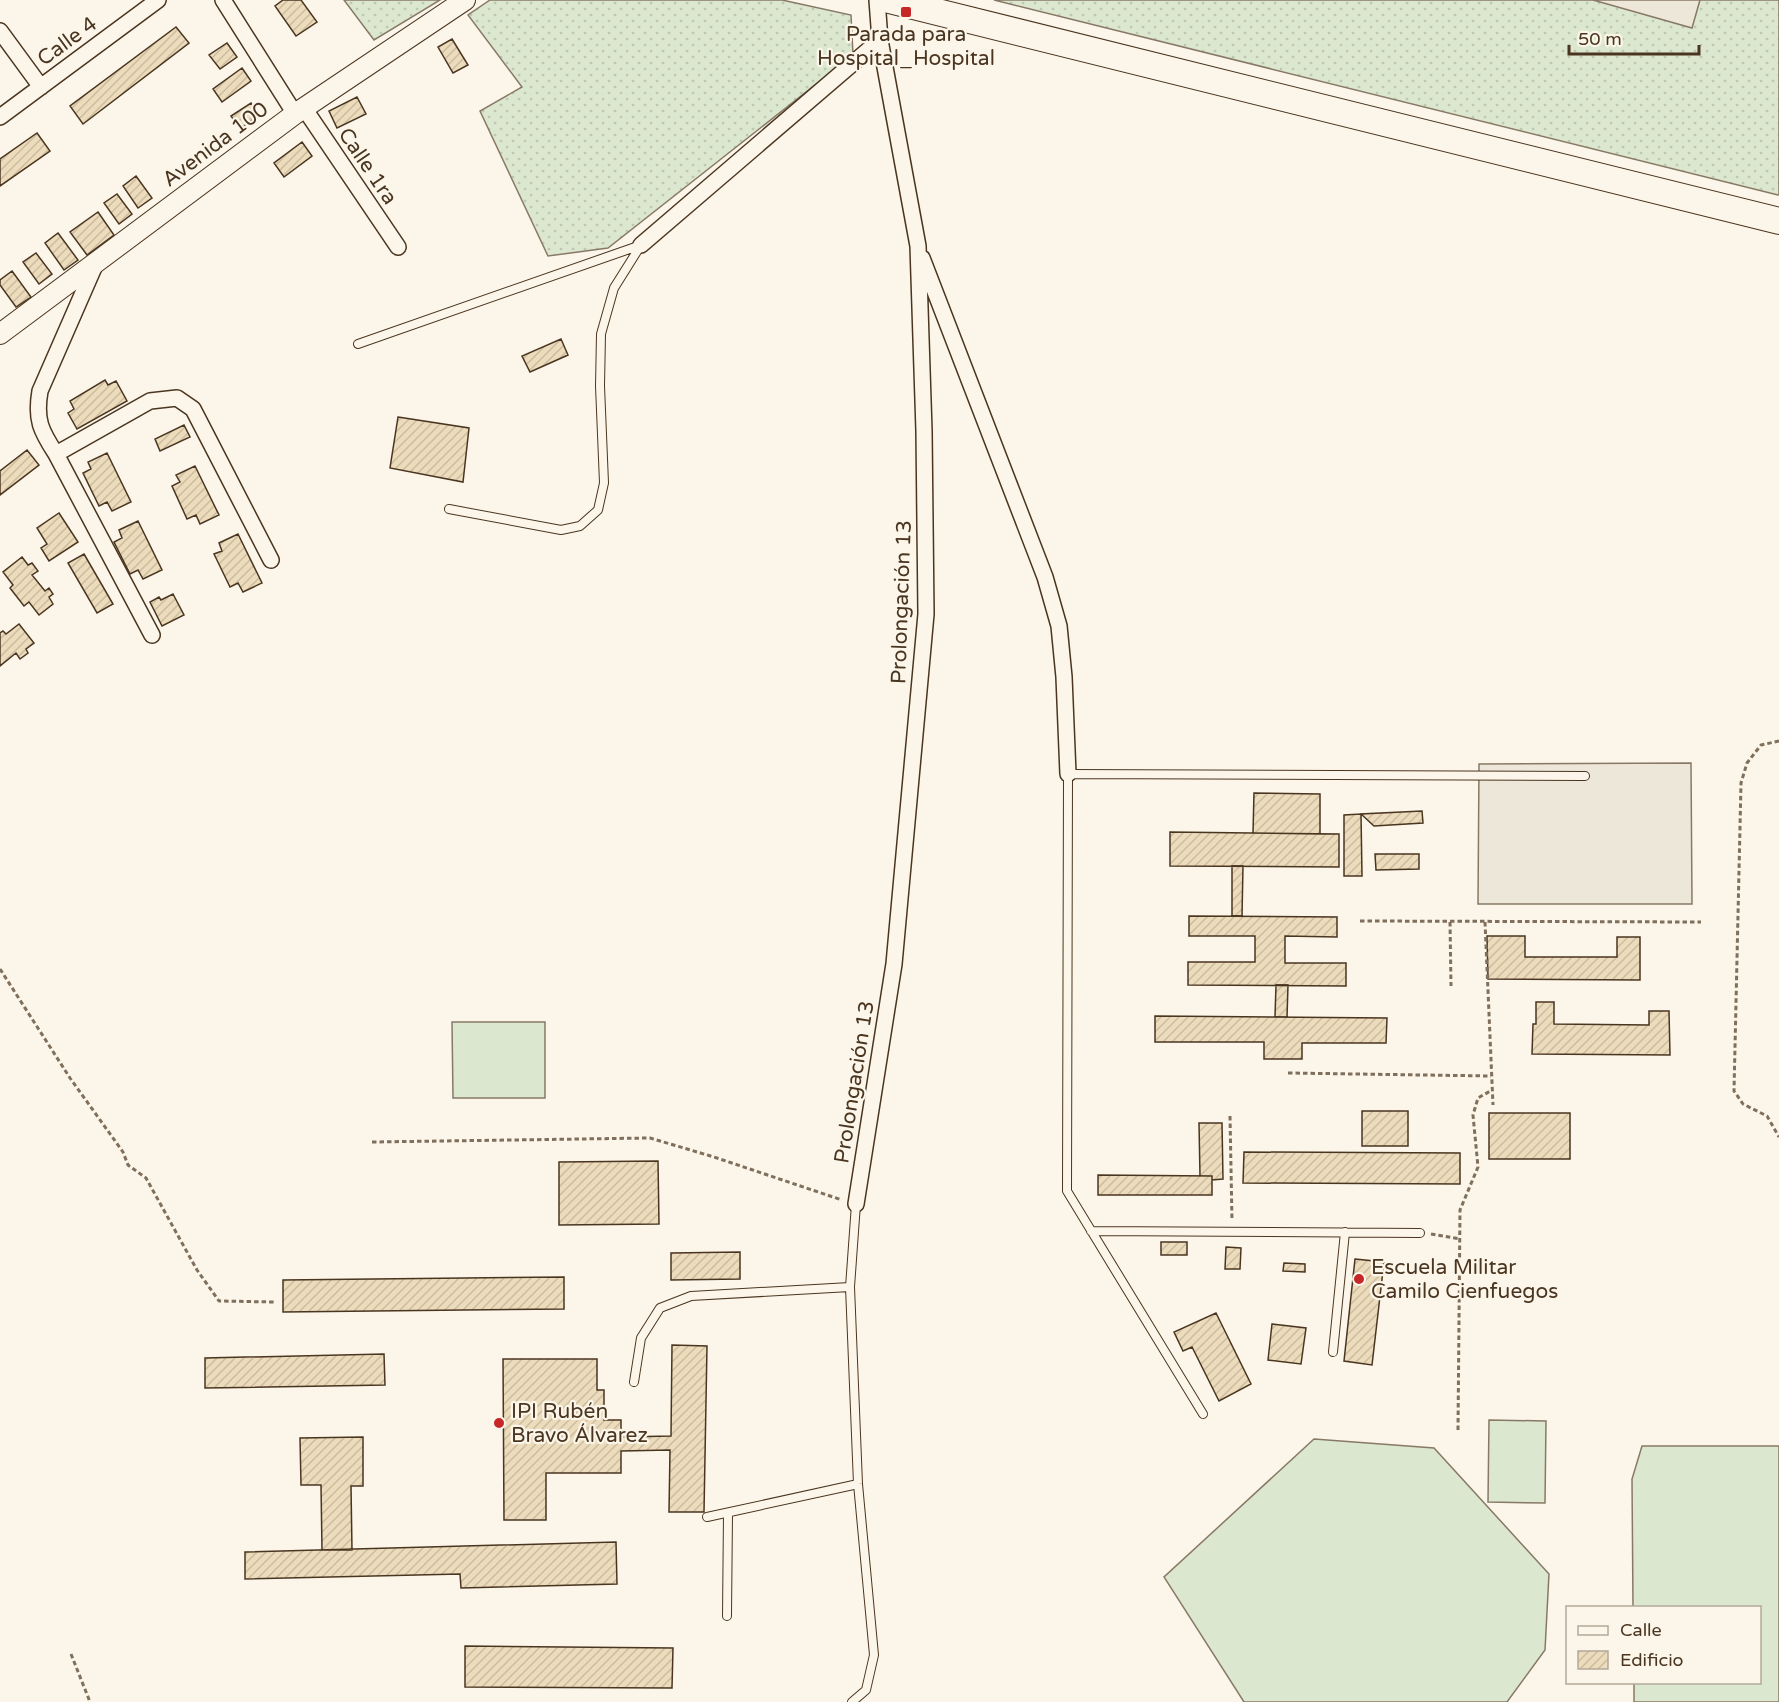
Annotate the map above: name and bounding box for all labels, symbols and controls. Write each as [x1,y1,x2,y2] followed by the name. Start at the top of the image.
[899,5,913,19] marker: Parada para Hospital_Hospital
[33,11,102,71] street label: Calle 4
[1569,18,1700,56] scale bar
[817,22,995,71] place label: Parada para Hospital_Hospital
[1578,28,1622,50] text: 50 m
[158,97,273,192] street label: Avenida 100
[333,123,402,209] street label: Calle 1ra
[886,520,917,684] street label: Prolongación 13
[829,999,880,1165] street label: Prolongación 13
[1371,1255,1558,1304] place label: Escuela Militar Camilo Cienfuegos
[1352,1272,1366,1286] marker: Escuela Militar Camilo Cienfuegos
[511,1399,648,1448] place label: IPI Rubén Bravo Álvarez
[492,1416,506,1430] marker: IPI Rubén Bravo Álvarez
[1566,1606,1761,1684] legend
[1620,1619,1662,1641] text: Calle
[1620,1649,1684,1671] text: Edificio

